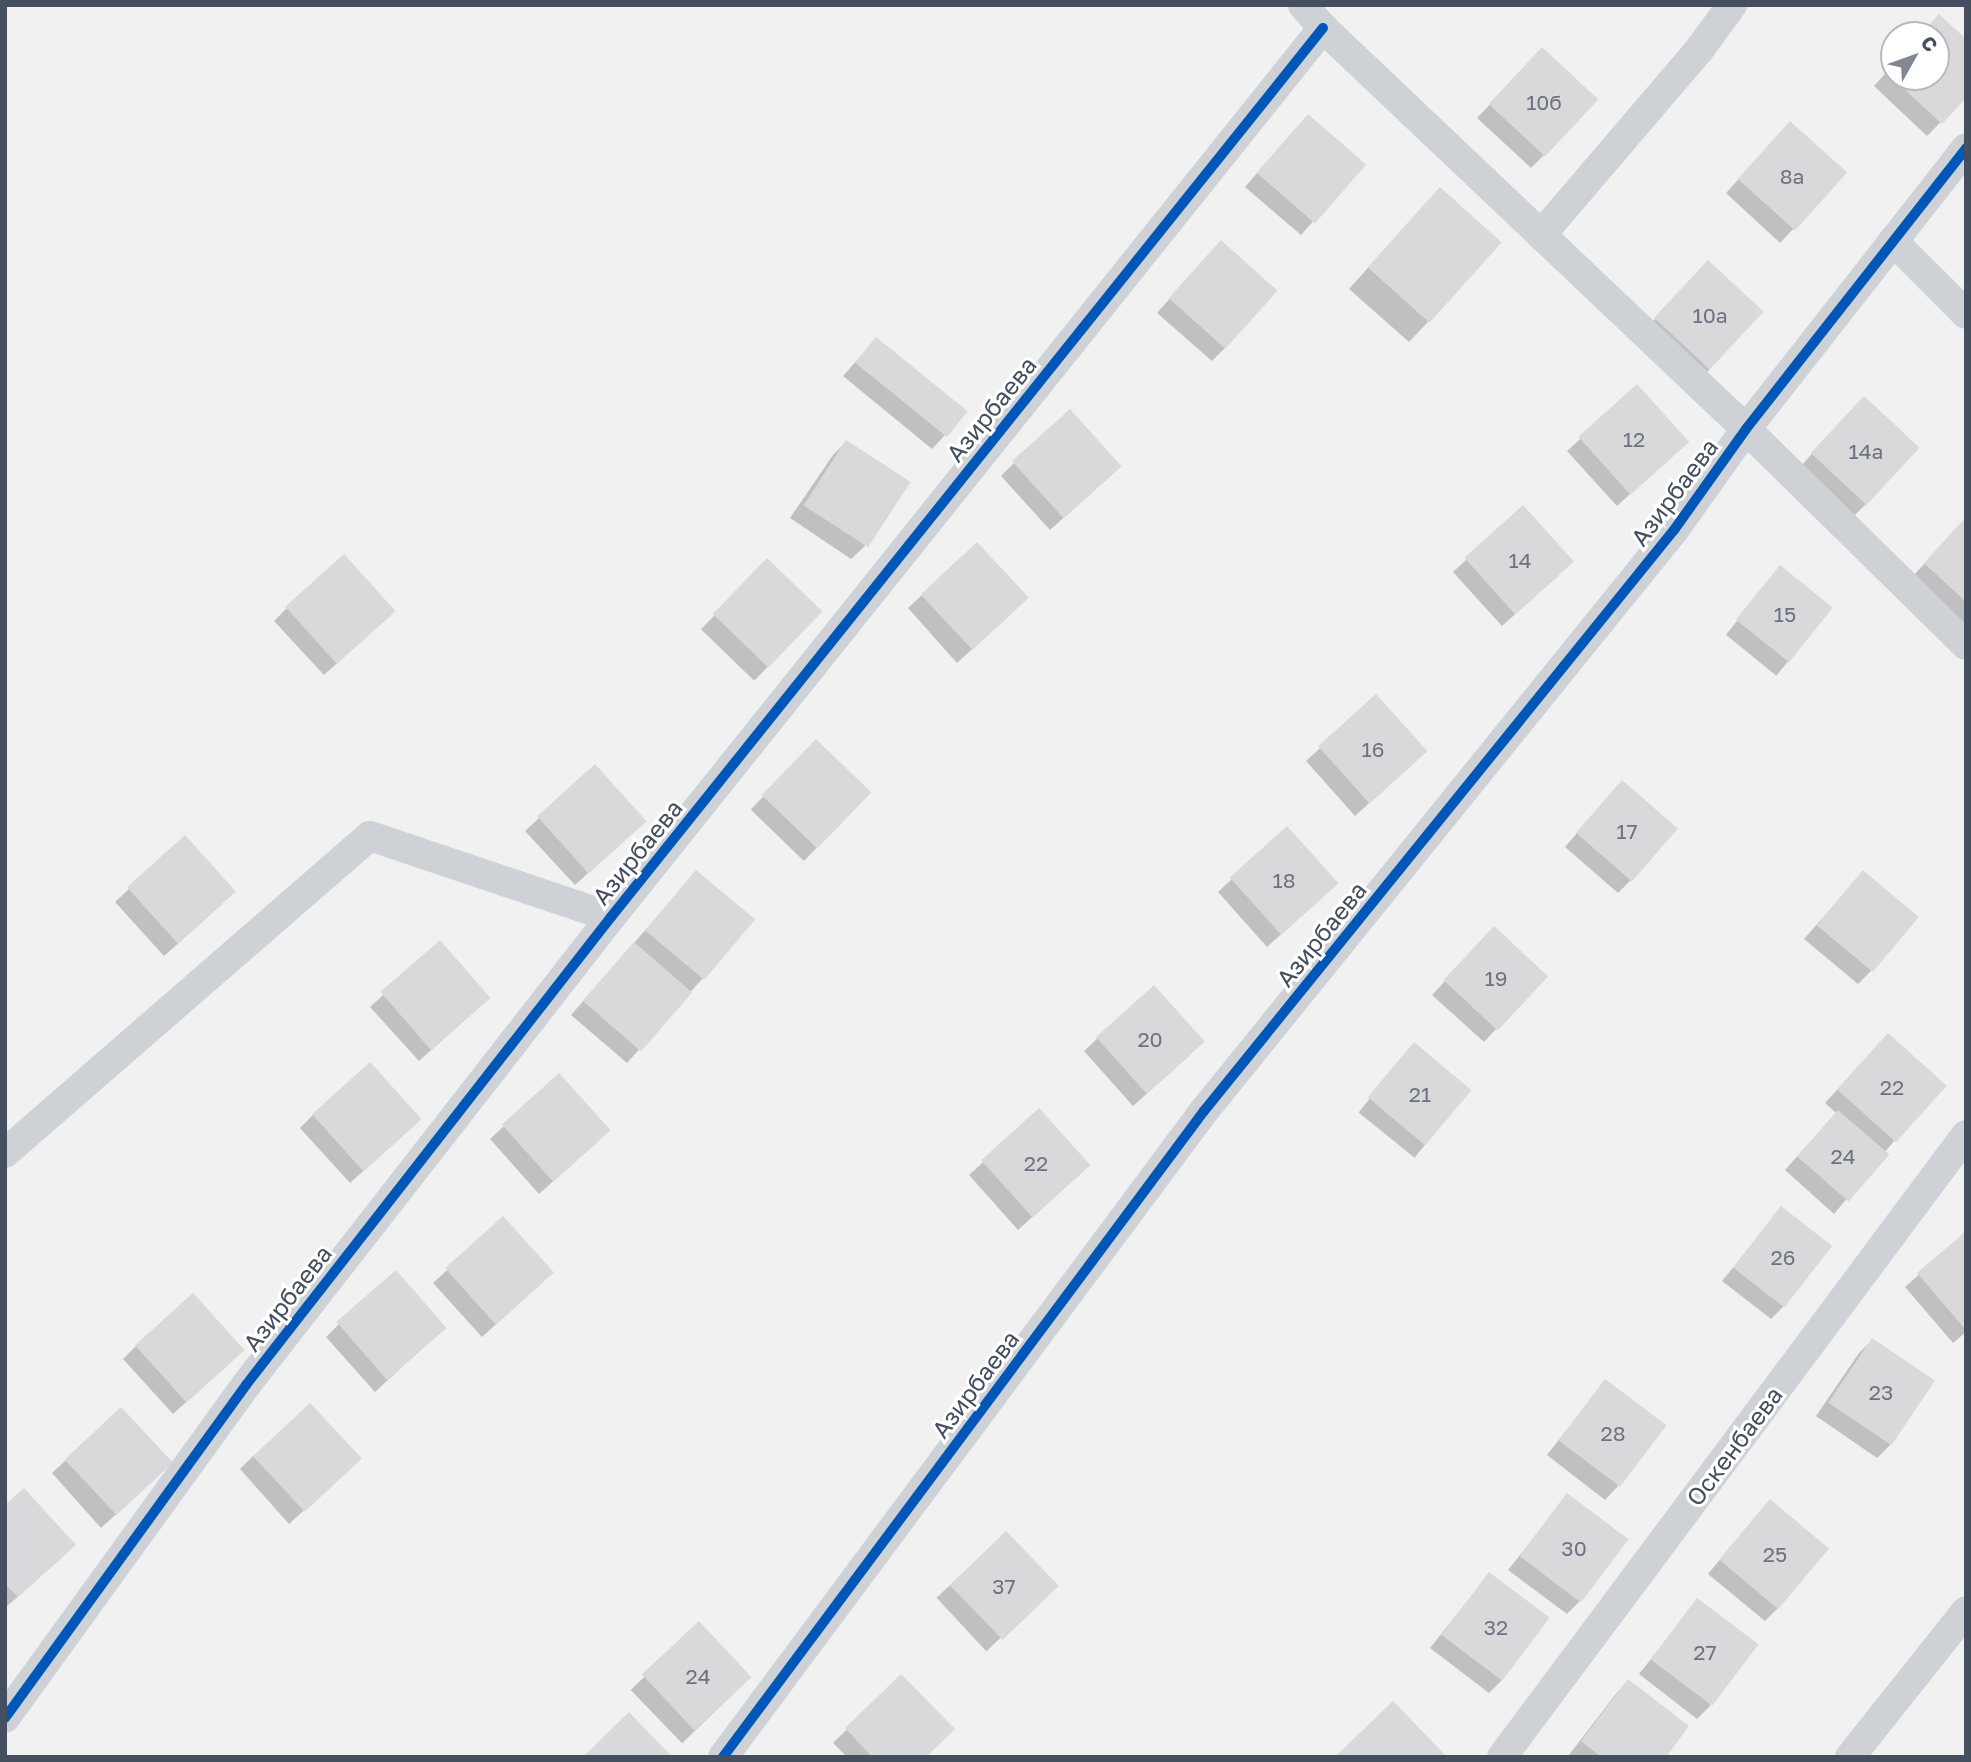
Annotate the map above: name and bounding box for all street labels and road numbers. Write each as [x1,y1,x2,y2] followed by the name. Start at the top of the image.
[940,351,1042,467] street label: Азирбаева
[1624,433,1724,551] street label: Азирбаева
[586,794,688,910] street label: Азирбаева
[1270,876,1372,992] street label: Азирбаева
[237,1239,337,1357] street label: Азирбаева
[925,1325,1025,1443] street label: Азирбаева
[1680,1381,1788,1511] street label: Оскенбаева

